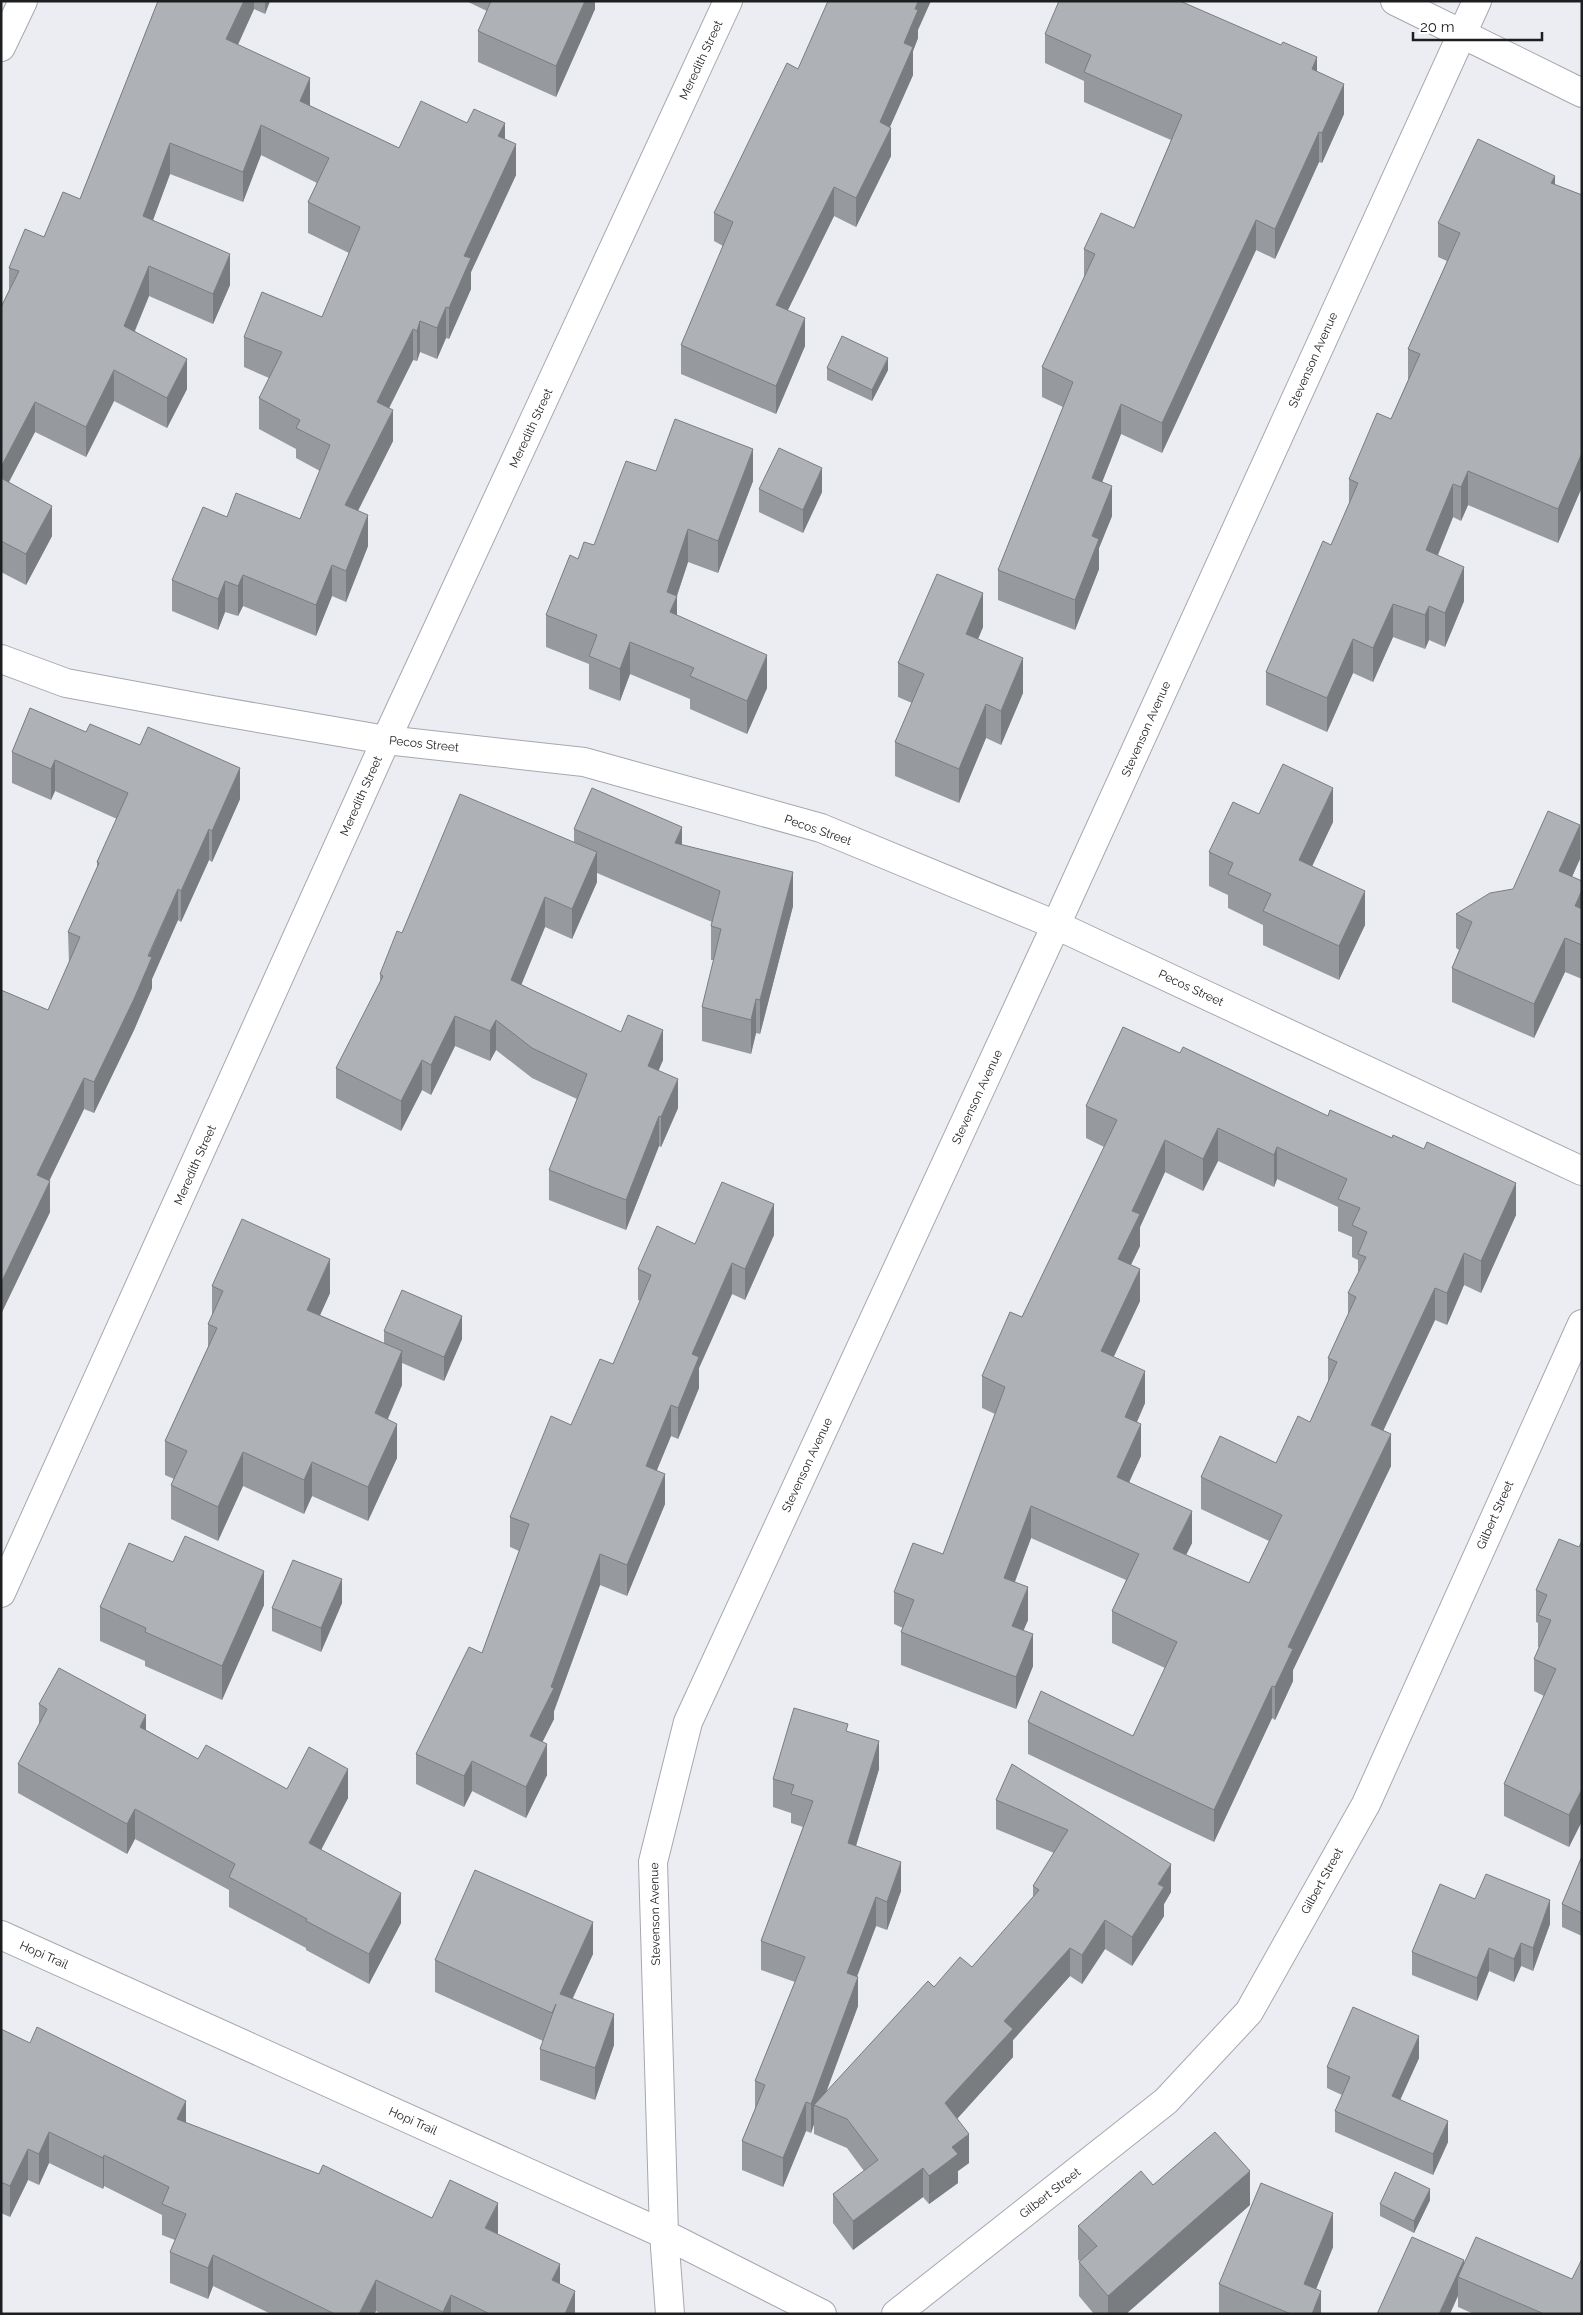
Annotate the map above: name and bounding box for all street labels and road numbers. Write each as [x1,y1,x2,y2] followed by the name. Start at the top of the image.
[676,18,726,102] street label: Meredith Street
[1286,310,1340,410] street label: Stevenson Avenue
[506,386,556,470] street label: Meredith Street
[1119,679,1173,779] street label: Stevenson Avenue
[388,733,460,755] street label: Pecos Street
[337,754,385,838] street label: Meredith Street
[783,812,853,848] street label: Pecos Street
[1156,967,1226,1009] street label: Pecos Street
[949,1047,1005,1147] street label: Stevenson Avenue
[171,1123,219,1207] street label: Meredith Street
[779,1415,835,1515] street label: Stevenson Avenue
[1474,1479,1516,1551] street label: Gilbert Street
[1298,1845,1346,1917] street label: Gilbert Street
[647,1862,663,1966] street label: Stevenson Avenue
[18,1938,71,1972] street label: Hopi Trail
[387,2104,440,2138] street label: Hopi Trail
[1017,2165,1083,2221] street label: Gilbert Street

